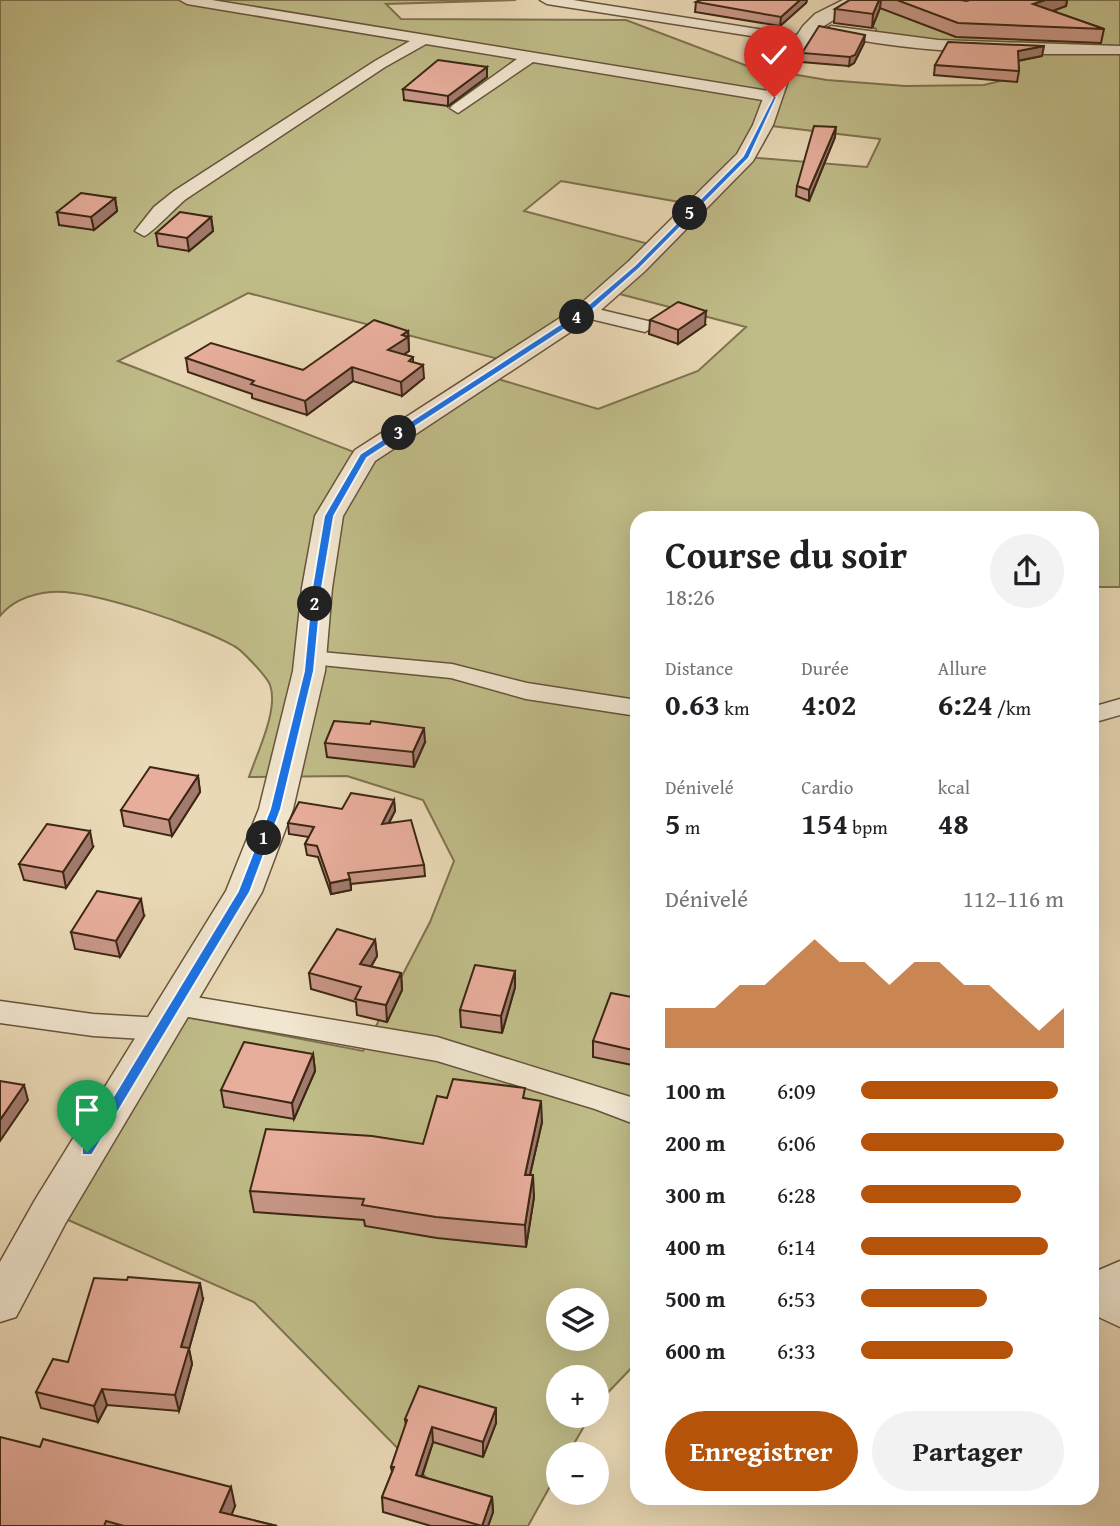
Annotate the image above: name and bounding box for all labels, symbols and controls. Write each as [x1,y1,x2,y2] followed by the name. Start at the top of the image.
[744,25,804,97] pin
[755,36,793,74] icon: check
[672,196,708,230] pin: 5
[685,198,694,226] text: 5
[560,300,594,334] pin: 4
[572,302,581,330] text: 4
[382,416,416,450] pin: 3
[394,418,403,446] text: 3
[665,526,907,582] text: Course du soir
[990,534,1064,608] button: share
[665,580,715,613] text: 18:26
[298,586,332,622] pin: 2
[310,589,319,617] text: 2
[665,654,733,682] text: Distance
[801,654,849,682] text: Durée
[938,654,987,682] text: Allure
[665,682,720,726] text: 0.63
[801,682,856,726] text: 4:02
[938,682,993,726] text: 6:24
[720,694,749,722] text: km
[993,694,1031,722] text: /km
[665,773,734,801] text: Dénivelé
[801,773,853,801] text: Cardio
[938,773,970,801] text: kcal
[665,801,681,845] text: 5
[801,801,848,845] text: 154
[938,801,969,845] text: 48
[681,813,700,841] text: m
[848,813,888,841] text: bpm
[246,820,282,856] pin: 1
[259,823,268,851] text: 1
[665,882,748,915] text: Dénivelé
[963,882,1064,915] text: 112–116 m
[665,1074,726,1107] text: 100 m
[777,1074,816,1107] text: 6:09
[57,1080,117,1152] pin
[68,1091,106,1129] icon: arrive
[665,1126,726,1159] text: 200 m
[777,1126,816,1159] text: 6:06
[665,1178,726,1211] text: 300 m
[777,1178,816,1211] text: 6:28
[665,1230,726,1263] text: 400 m
[777,1230,816,1263] text: 6:14
[665,1282,726,1315] text: 500 m
[777,1282,816,1315] text: 6:53
[546,1288,609,1505] map controls
[546,1288,609,1351] button: layers
[665,1334,726,1367] text: 600 m
[777,1334,816,1367] text: 6:33
[546,1365,609,1428] button: +
[665,1411,858,1491] button: Enregistrer
[872,1411,1064,1491] button: Partager
[546,1442,609,1505] button: −

